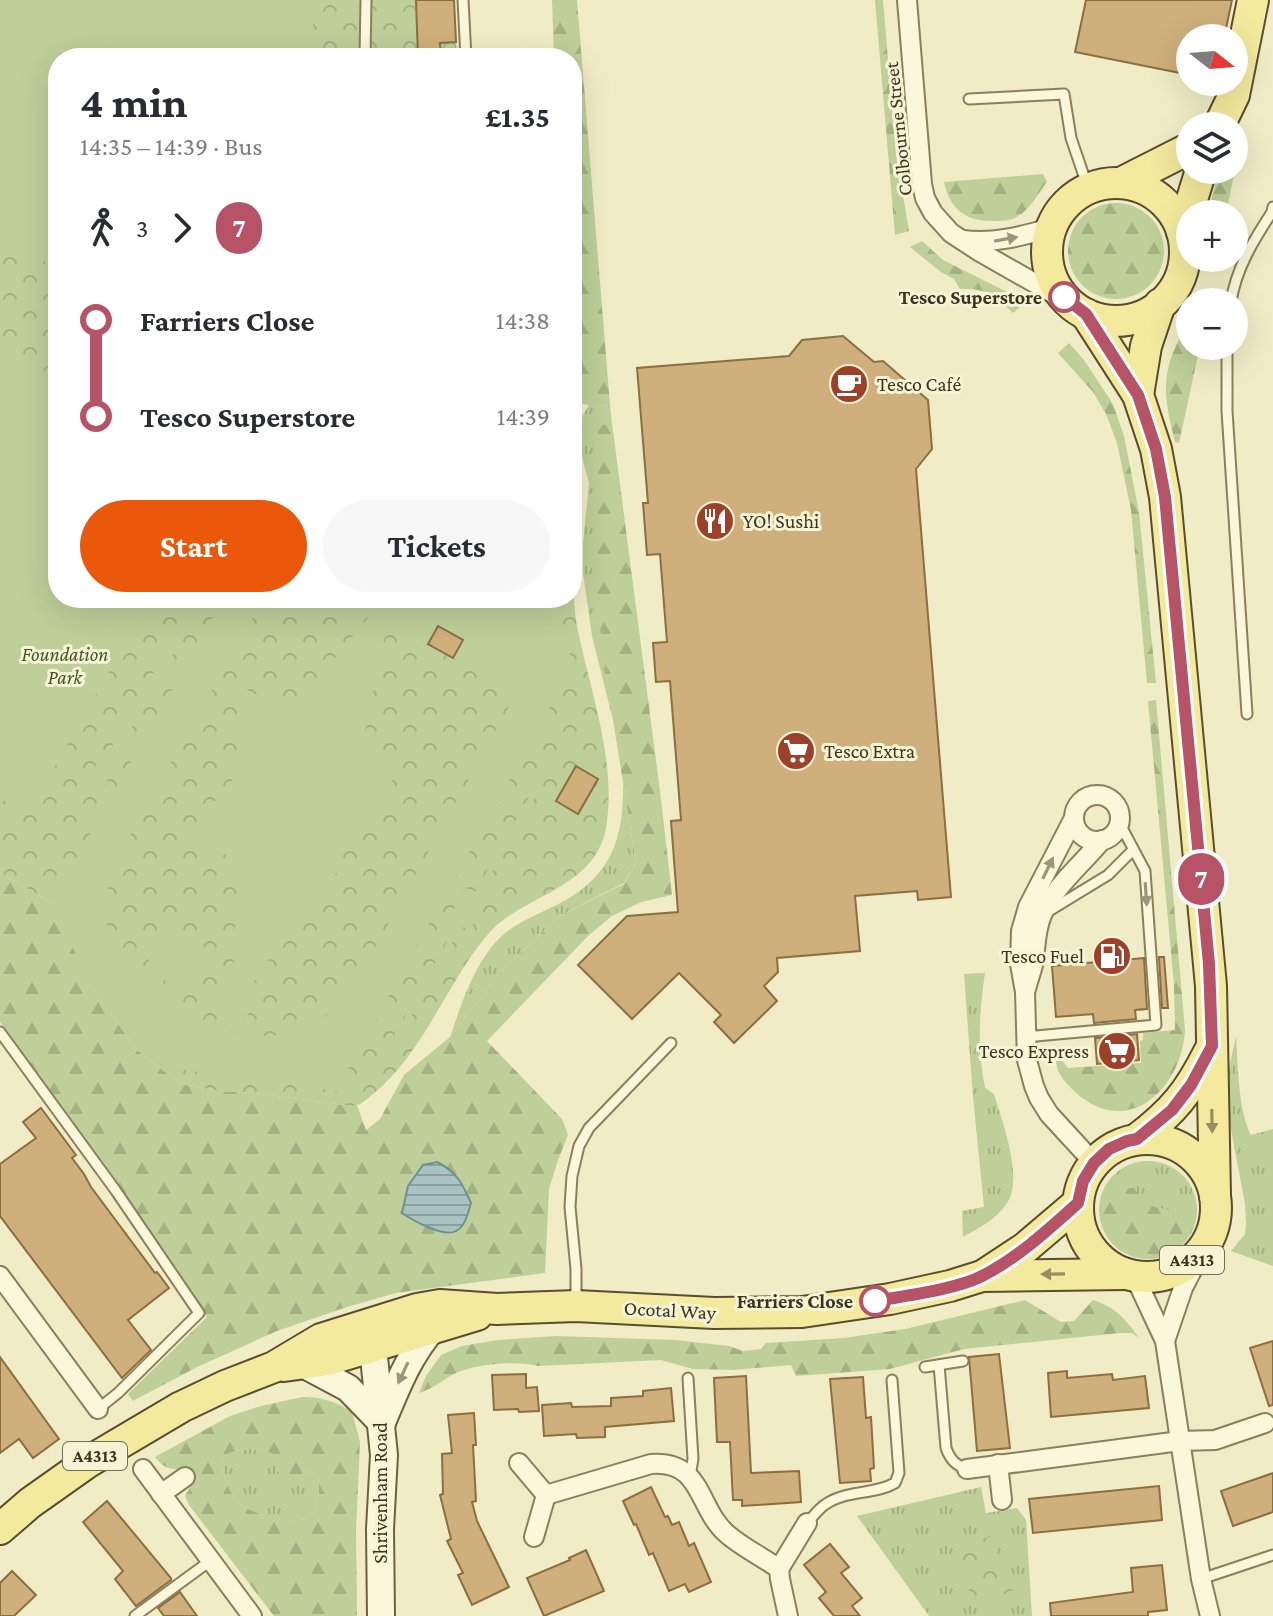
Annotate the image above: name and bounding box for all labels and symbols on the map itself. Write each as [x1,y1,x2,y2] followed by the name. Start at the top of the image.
[1176,24,1248,96] north arrow
[880,60,916,197] street label: Colbourne Street
[994,232,1019,244] one-way arrow
[1049,282,1079,312] marker: Tesco Superstore
[899,286,1042,308] place label: Tesco Superstore
[828,363,870,405] cafe icon: Tesco Café
[877,373,961,395] place label: Tesco Café
[694,500,736,542] restaurant icon: YO! Sushi
[743,510,819,532] place label: YO! Sushi
[22,643,108,688] park label: Foundation Park
[775,730,817,772] supermarket icon: Tesco Extra
[824,740,915,762] place label: Tesco Extra
[1175,853,1227,905] line badge: 7
[1041,857,1055,880] one-way arrow
[1140,882,1153,907] one-way arrow
[1091,935,1133,977] fuel station icon: Tesco Fuel
[1001,945,1084,967] place label: Tesco Fuel
[1096,1030,1138,1072] supermarket icon: Tesco Express
[979,1040,1089,1063] place label: Tesco Express
[1206,1109,1219,1134] one-way arrow
[1160,1246,1224,1274] road number: A4313
[1040,1268,1065,1280] one-way arrow
[860,1286,890,1316] marker: Farriers Close
[737,1290,853,1312] place label: Farriers Close
[623,1297,717,1324] street label: Ocotal Way
[396,1361,410,1385] one-way arrow
[369,1422,391,1564] street label: Shrivenham Road
[63,1442,127,1470] road number: A4313

